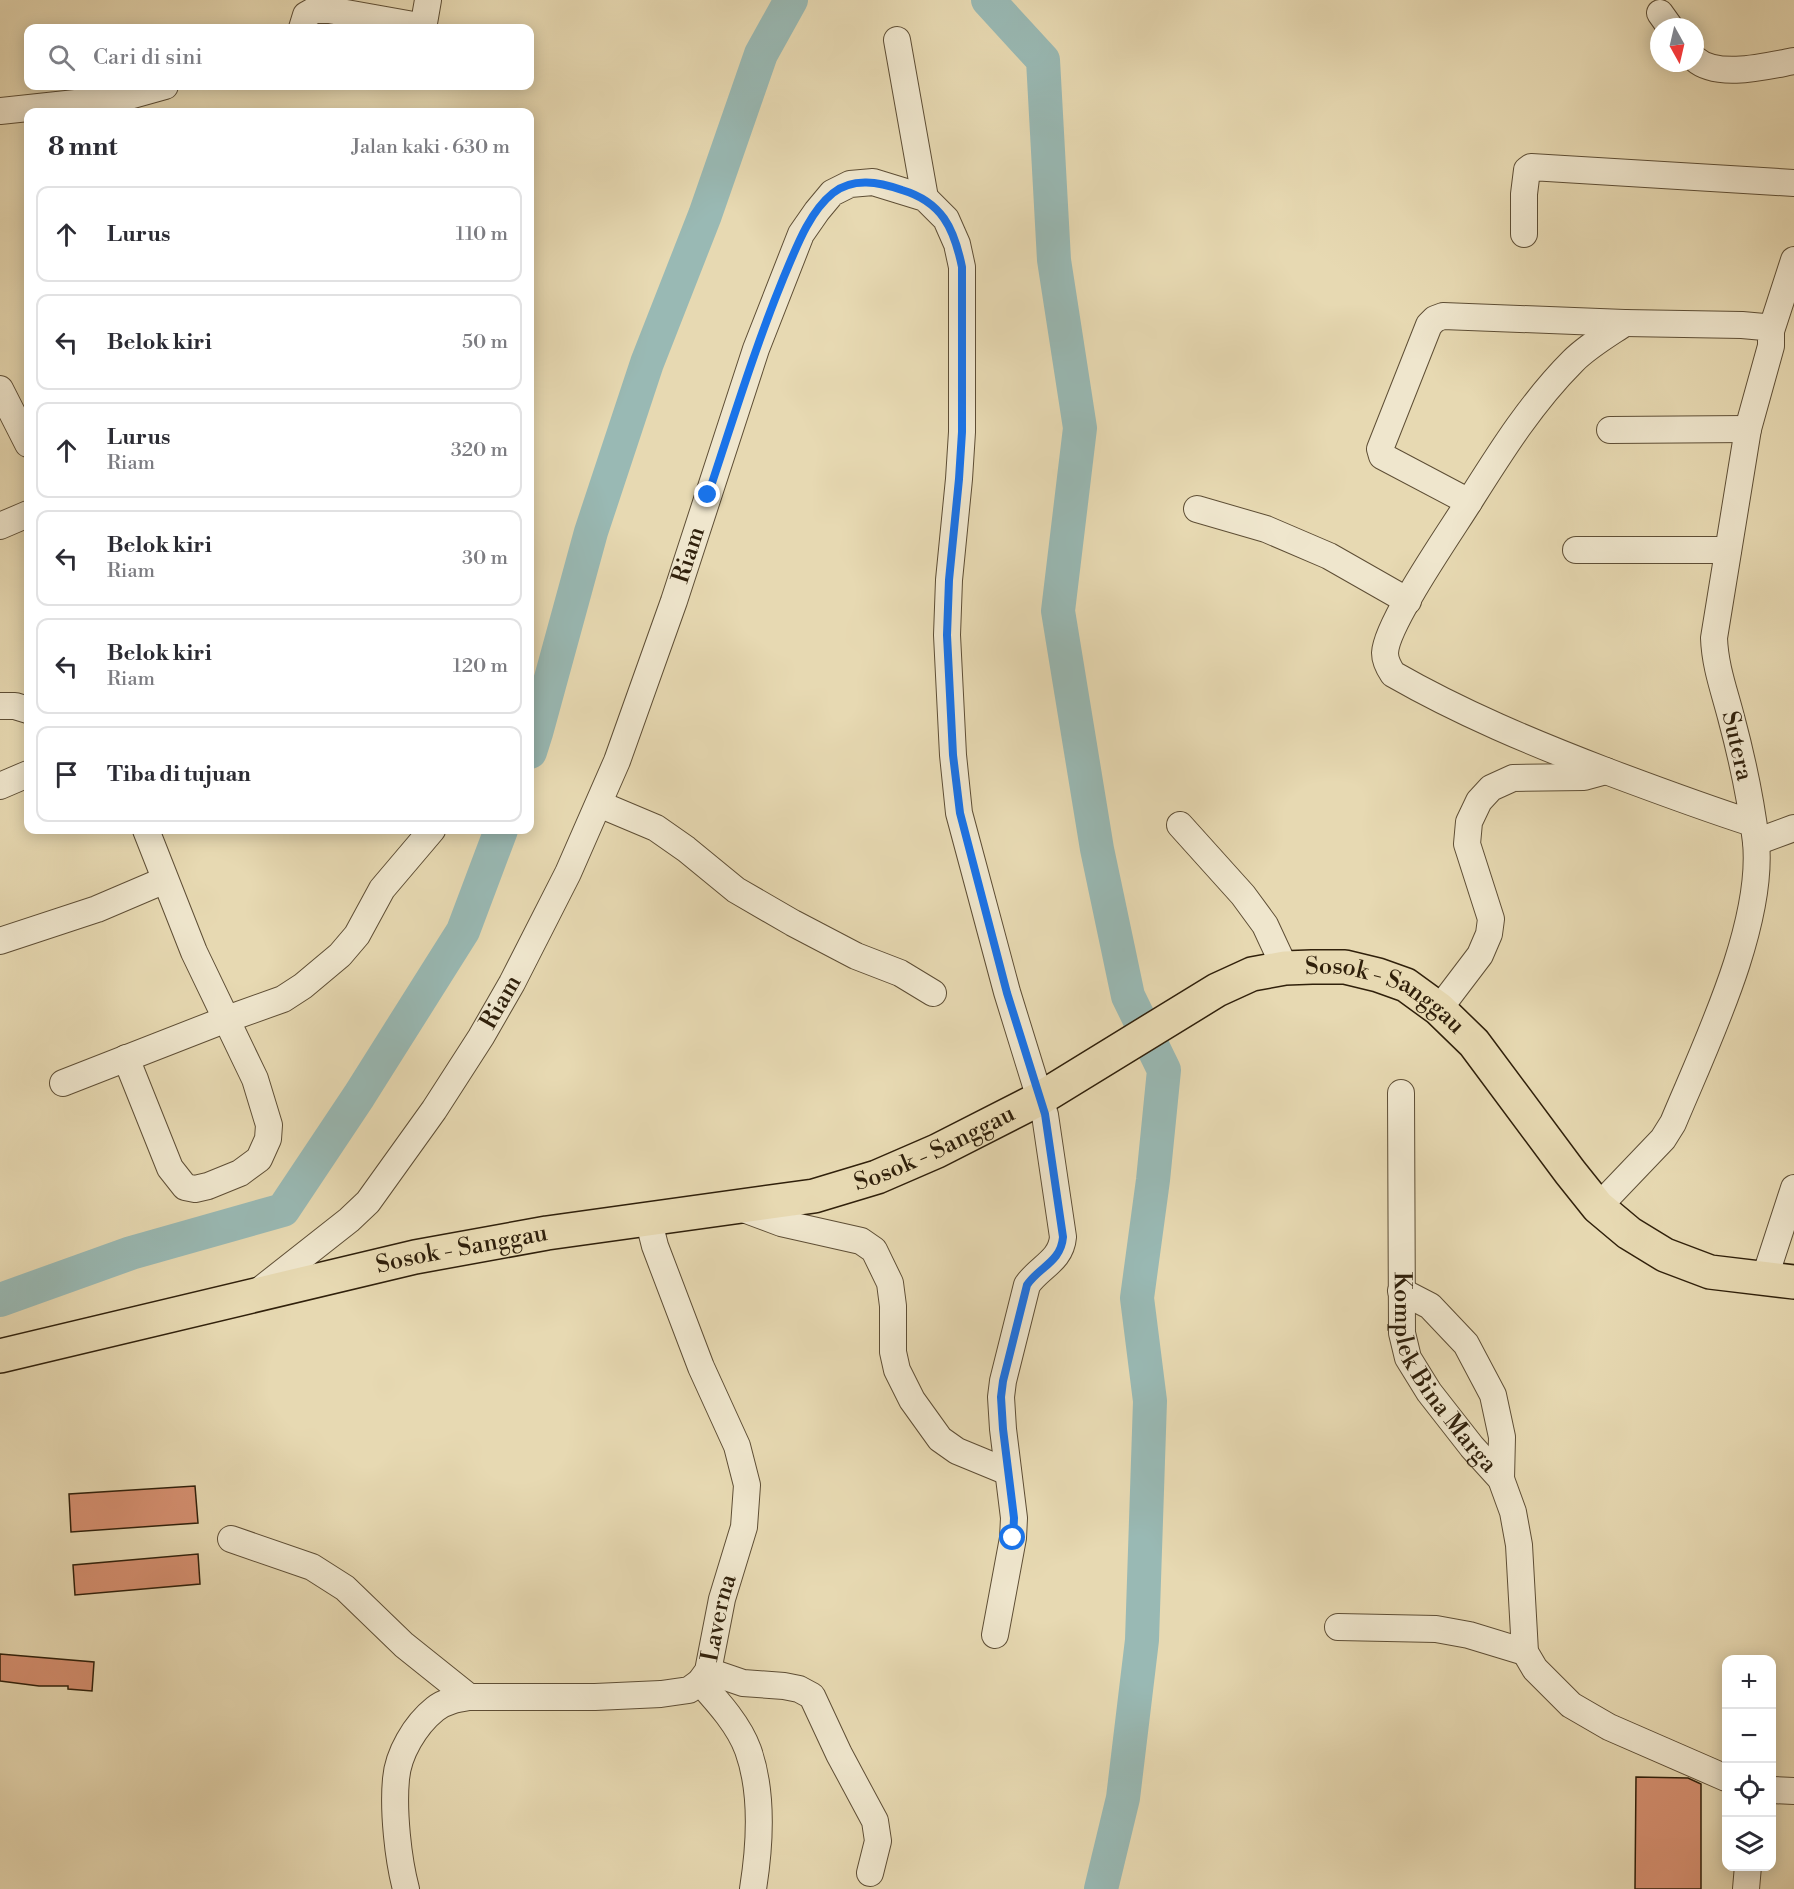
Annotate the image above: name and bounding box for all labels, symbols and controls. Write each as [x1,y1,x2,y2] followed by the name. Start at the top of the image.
[1650,18,1704,72] north arrow
[24,24,534,90] search box
[45,41,78,74] icon: search
[93,44,203,71] text: Cari di sini
[48,131,118,163] text: 8 mnt
[351,135,510,160] text: Jalan kaki · 630 m
[50,218,83,251] icon: ahead
[107,221,170,248] text: Lurus
[456,222,508,247] text: 110 m
[50,326,83,359] icon: left
[107,329,212,356] text: Belok kiri
[462,330,508,355] text: 50 m
[107,424,170,451] text: Lurus
[50,434,83,467] icon: ahead
[451,438,508,463] text: 320 m
[107,451,155,476] text: Riam
[694,481,720,507] route end
[666,523,712,587] street label: Riam
[107,532,212,559] text: Belok kiri
[50,542,83,575] icon: left
[462,546,508,571] text: 30 m
[107,559,155,584] text: Riam
[107,640,212,667] text: Belok kiri
[50,650,83,683] icon: left
[453,654,508,679] text: 120 m
[107,667,155,692] text: Riam
[1714,708,1760,784] street label: Sutera
[50,758,83,791] icon: arrive
[107,761,251,788] text: Tiba di tujuan
[1305,952,1471,1041] street label: Sosok - Sanggau
[474,970,528,1035] street label: Riam
[850,1099,1020,1198] street label: Sosok - Sanggau
[373,1218,550,1281] street label: Sosok - Sanggau
[1387,1272,1504,1480] street label: Komplek Bina Marga
[999,1524,1025,1550] route start
[695,1570,744,1664] street label: Laverna
[1722,1655,1776,1871] map controls
[1722,1655,1776,1709] button: +
[1722,1709,1776,1763] button: −
[1722,1763,1776,1817] button: locate
[1722,1817,1776,1871] button: layers

